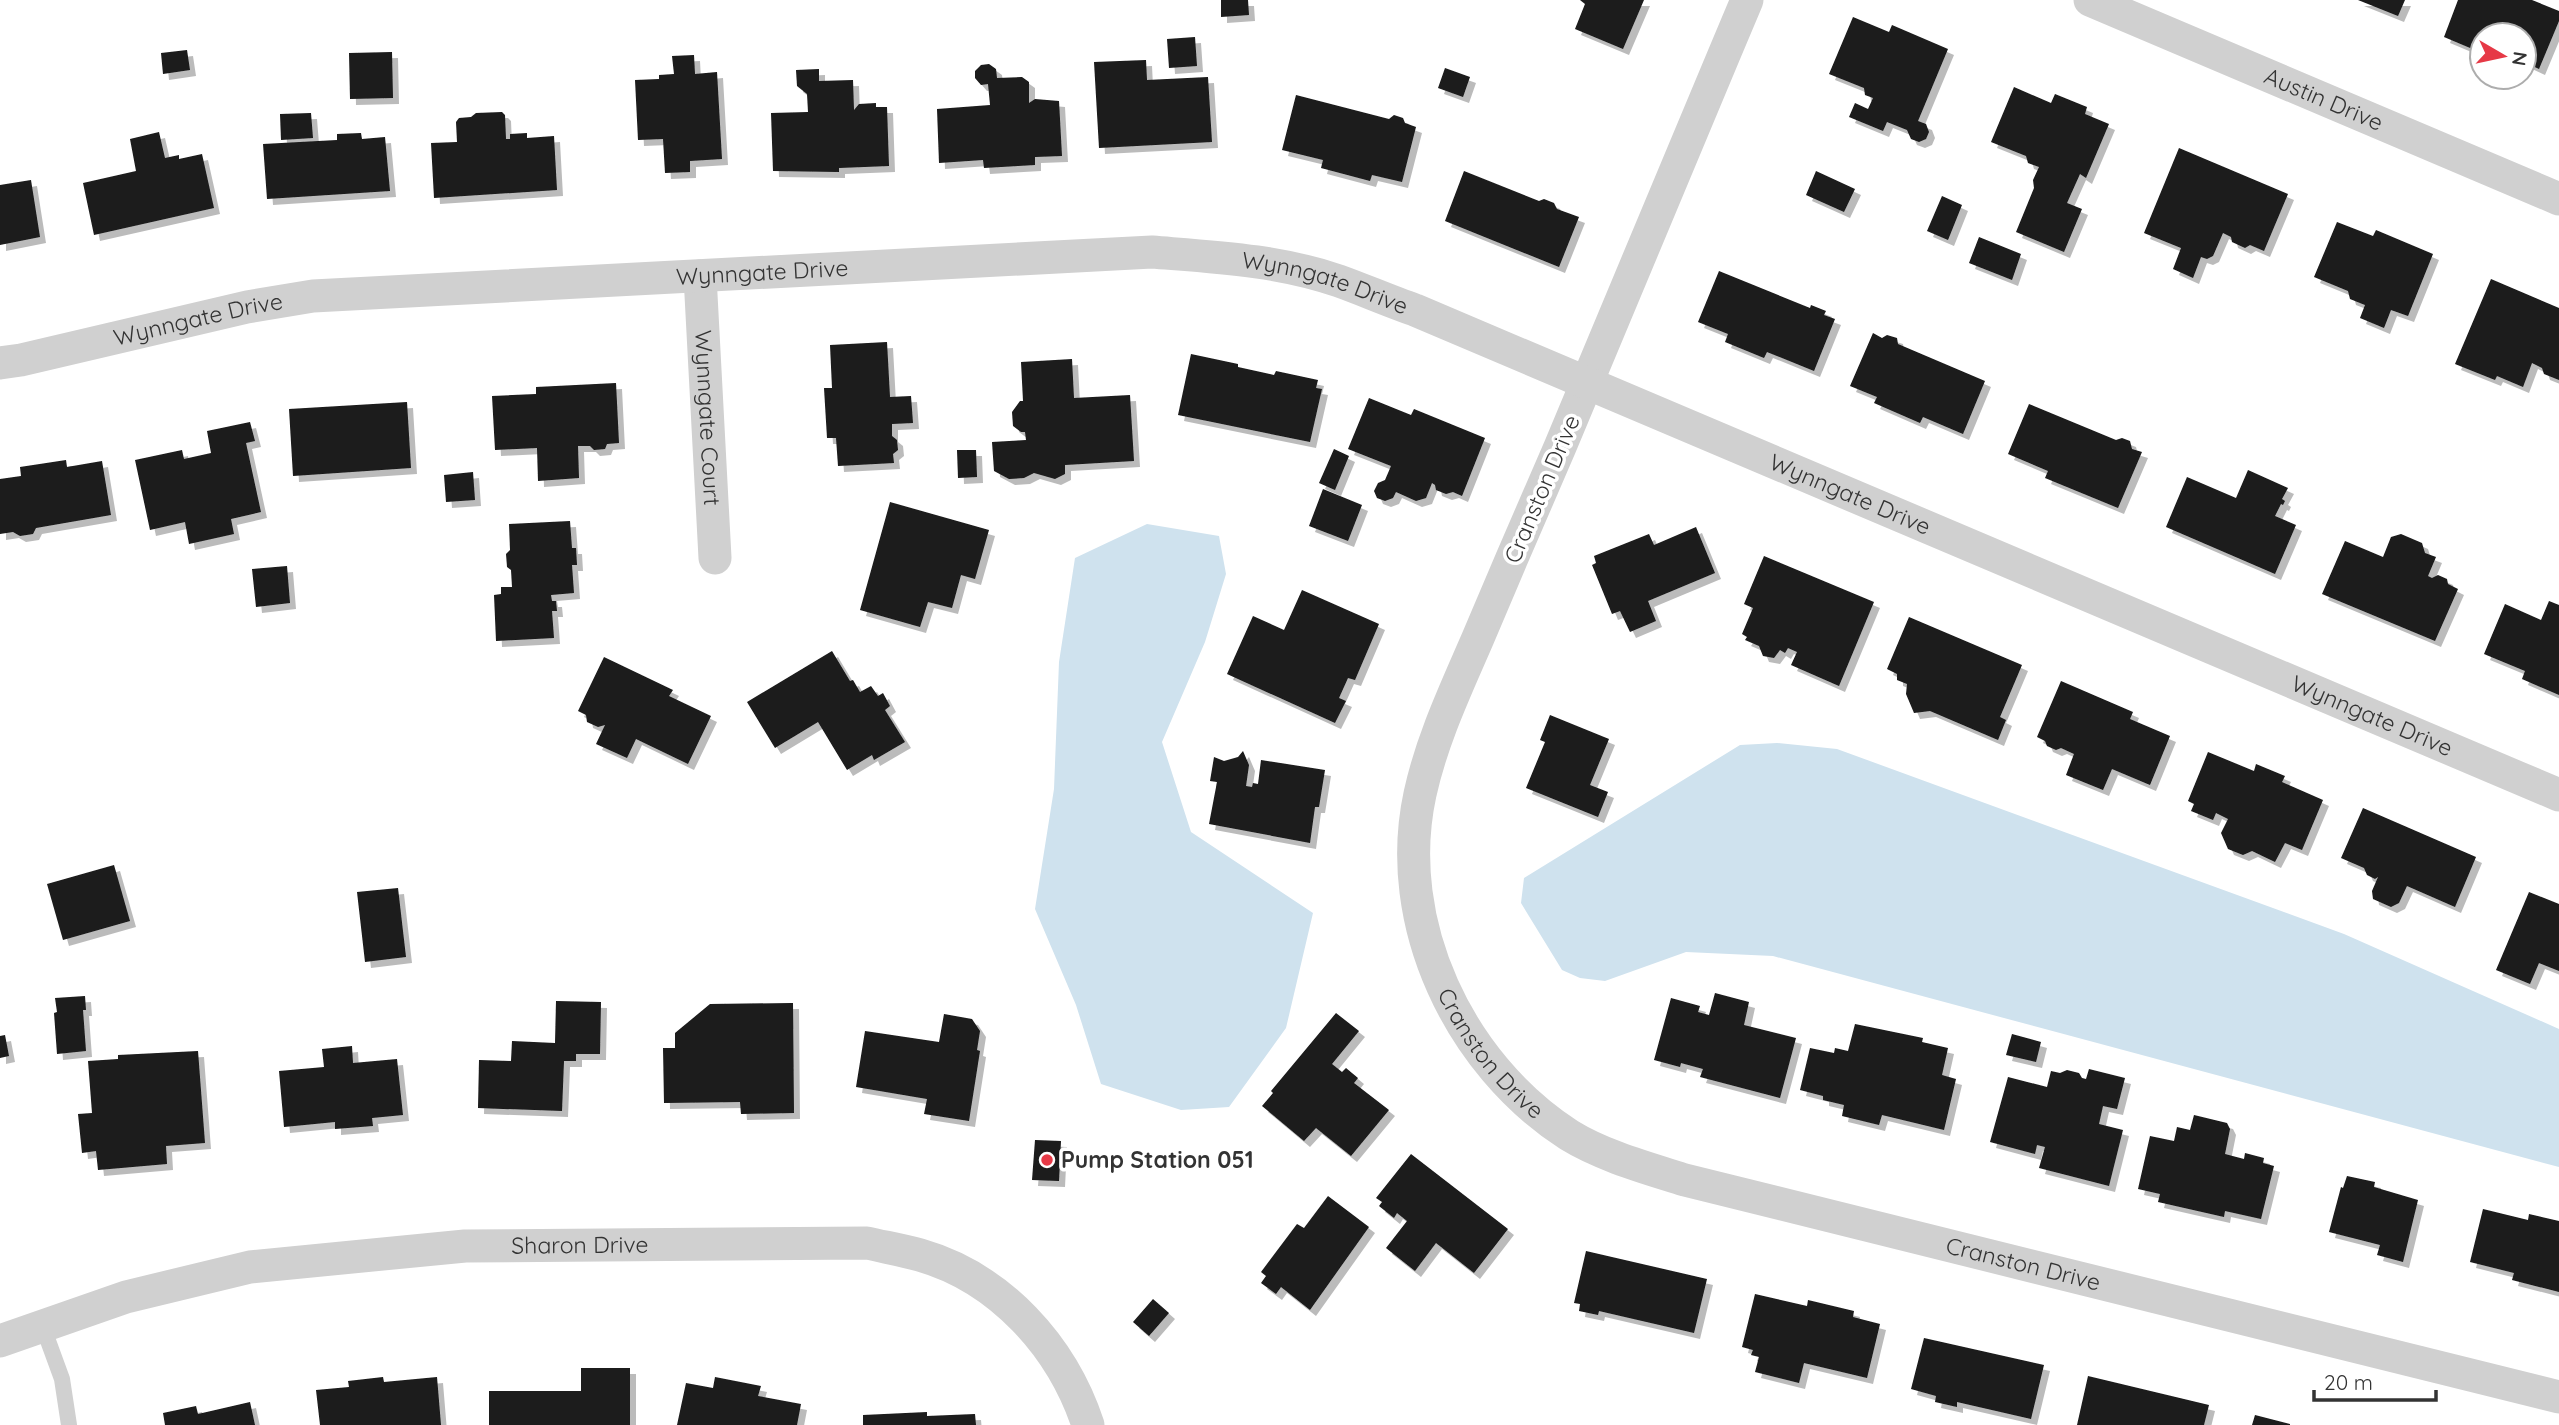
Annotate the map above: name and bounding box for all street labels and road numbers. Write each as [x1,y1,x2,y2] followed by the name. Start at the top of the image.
[2260,61,2388,137] street label: Austin Drive
[1240,245,1412,320] street label: Wynngate Drive
[675,253,849,291] street label: Wynngate Drive
[111,286,285,352] street label: Wynngate Drive
[689,329,727,506] street label: Wynngate Court
[1497,410,1586,567] street label: Cranston Drive
[1765,447,1935,541] street label: Wynngate Drive
[2287,668,2457,762] street label: Wynngate Drive
[1432,983,1550,1125] street label: Cranston Drive
[511,1230,649,1260] street label: Sharon Drive
[1943,1230,2104,1297] street label: Cranston Drive

